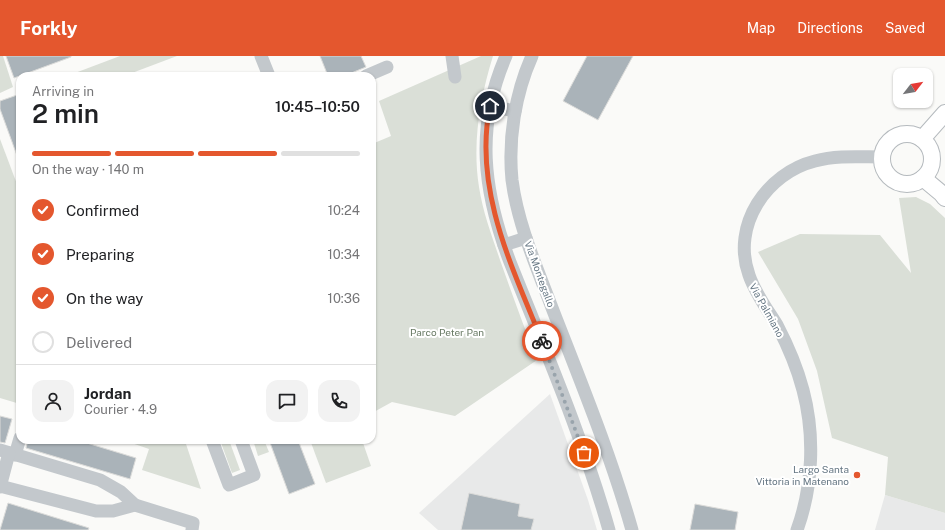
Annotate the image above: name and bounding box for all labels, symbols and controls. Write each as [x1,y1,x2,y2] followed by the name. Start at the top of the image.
[20,17,78,39] text: Forkly
[747,20,775,36] text: Map
[797,20,863,36] text: Directions
[885,20,925,36] text: Saved
[893,68,933,108] north arrow
[893,68,933,108] map controls
[32,84,94,99] text: Arriving in
[473,89,507,123] pin
[479,95,501,117] icon: home
[32,98,99,129] text: 2 min
[275,98,360,115] text: 10:45–10:50
[32,162,144,177] text: On the way · 140 m
[32,199,54,221] icon: check
[66,202,139,219] text: Confirmed
[328,203,360,218] text: 10:24
[522,239,558,309] street label: Via Montegallo
[32,243,54,265] icon: check
[66,246,135,263] text: Preparing
[327,247,360,262] text: 10:34
[747,281,787,339] street label: Via Palmiano
[32,287,54,309] icon: check
[66,290,143,307] text: On the way
[328,291,360,306] text: 10:36
[522,321,562,361] courier
[410,326,484,338] park label: Parco Peter Pan
[531,330,553,352] icon: bike
[66,334,132,351] text: Delivered
[32,380,74,422] button: person
[266,380,308,422] button: chat
[318,380,360,422] button: phone
[84,385,131,402] text: Jordan
[84,402,157,417] text: Courier · 4.9
[567,436,601,470] pin
[573,442,595,464] icon: bag
[756,463,849,487] place label: Largo Santa Vittoria in Matenano
[852,470,862,480] marker: Largo Santa Vittoria in Matenano

